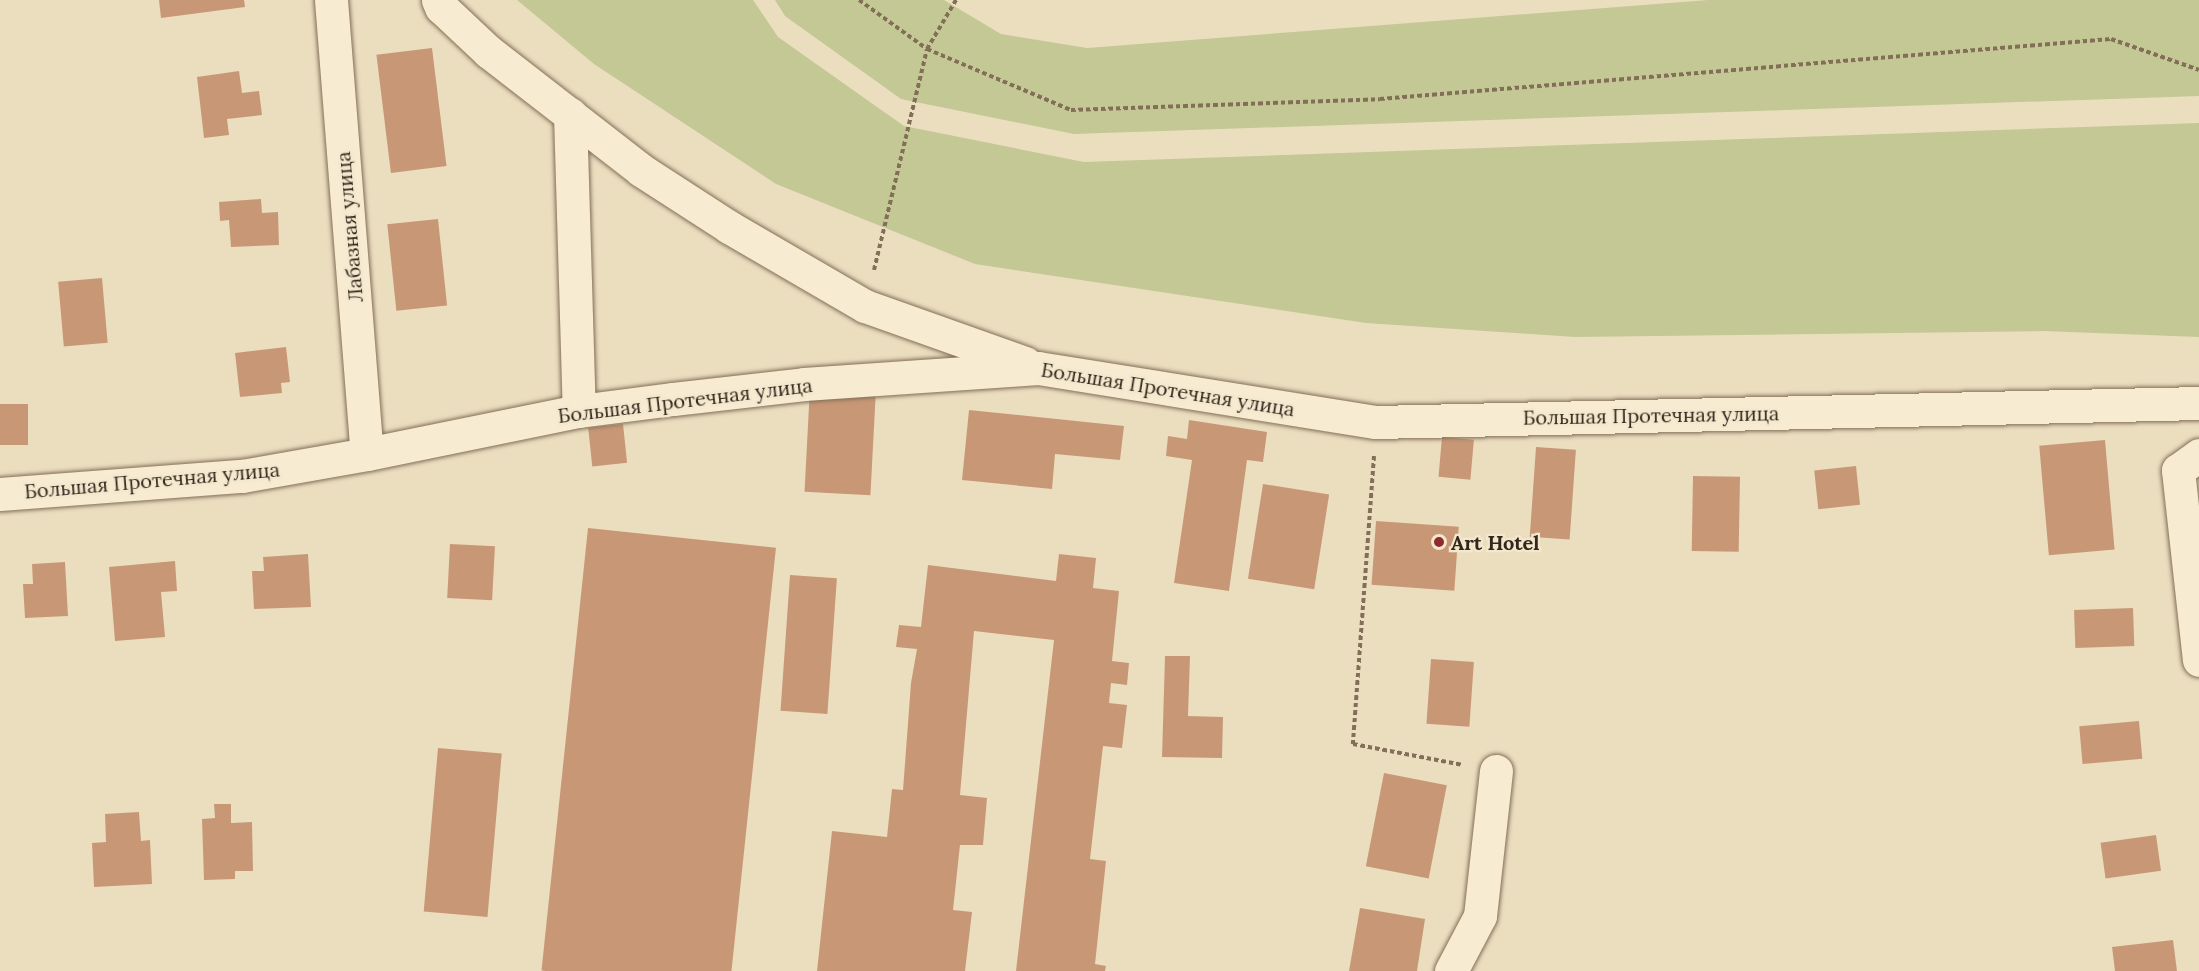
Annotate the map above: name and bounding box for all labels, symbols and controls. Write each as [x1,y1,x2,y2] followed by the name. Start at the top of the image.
[330,151,368,303] street label: Лабазная улица
[1040,357,1296,421] street label: Большая Протечная улица
[556,372,814,428] street label: Большая Протечная улица
[1523,401,1779,429] street label: Большая Протечная улица
[23,457,281,503] street label: Большая Протечная улица
[1451,530,1540,554] place label: Art Hotel
[1432,535,1446,549] marker: Art Hotel

